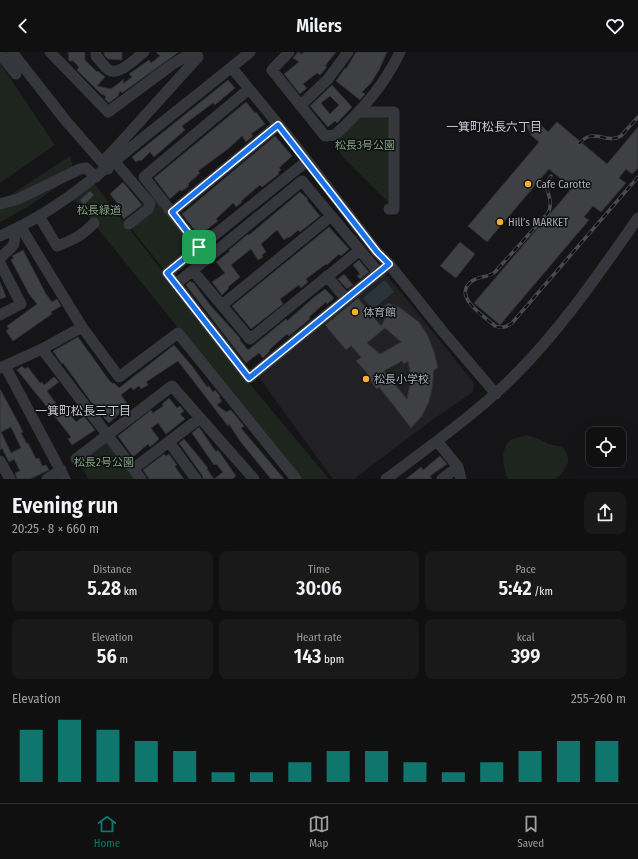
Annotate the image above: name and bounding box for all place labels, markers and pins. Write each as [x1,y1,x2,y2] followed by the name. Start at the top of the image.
[536,178,591,191] place label: Cafe Carotte
[523,179,533,189] marker: Cafe Carotte
[508,216,569,229] place label: Hill’s MARKET
[495,217,505,227] marker: Hill’s MARKET
[182,230,216,264] pin
[363,306,396,319] place label: 体育館
[350,307,360,317] marker: 体育館
[374,373,429,386] place label: 松長小学校
[361,374,371,384] marker: 松長小学校

